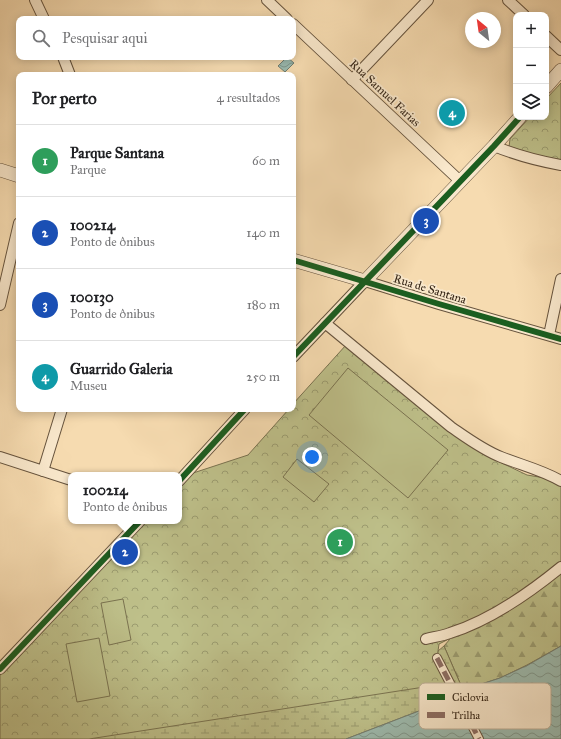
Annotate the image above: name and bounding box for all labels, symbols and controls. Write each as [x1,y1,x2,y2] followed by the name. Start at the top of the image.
[465,12,501,48] north arrow
[513,12,549,120] map controls
[513,12,549,48] button: +
[16,16,296,60] search box
[30,27,52,49] icon: search
[62,29,148,47] text: Pesquisar aqui
[513,48,549,84] button: −
[347,57,423,129] street label: Rua Samuel Farias
[513,84,549,120] button: layers
[32,88,97,109] text: Por perto
[217,90,280,106] text: 4 resultados
[439,98,465,128] pin: 4
[70,144,164,162] text: Parque Santana
[42,153,48,169] text: 1
[252,153,280,169] text: 60 m
[70,162,106,178] text: Parque
[413,206,439,236] pin: 3
[70,216,115,234] text: 100214
[42,225,48,241] text: 2
[246,225,280,241] text: 140 m
[70,234,155,250] text: Ponto de ônibus
[392,271,469,307] street label: Rua de Santana
[70,288,114,306] text: 100130
[42,297,48,313] text: 3
[247,297,280,313] text: 180 m
[70,306,155,322] text: Ponto de ônibus
[70,360,173,378] text: Guarrido Galeria
[41,369,49,385] text: 4
[246,369,280,385] text: 250 m
[70,378,107,394] text: Museu
[302,447,322,467] your location
[68,472,182,524] popup
[83,481,128,499] text: 100214
[83,499,167,515] text: Ponto de ônibus
[327,527,353,557] pin: 1
[112,537,138,567] pin: 2
[419,683,551,729] legend
[452,691,489,704] text: Ciclovia
[452,709,481,722] text: Trilha

